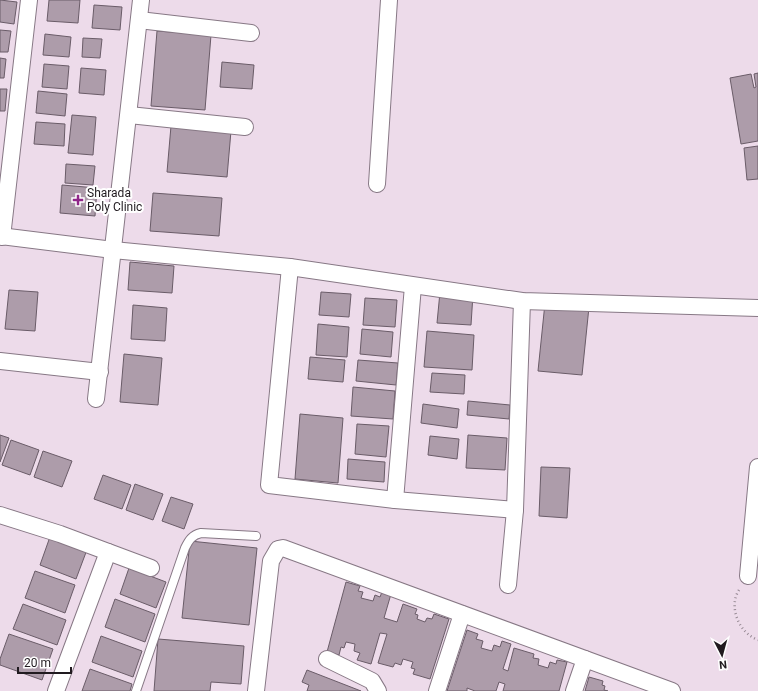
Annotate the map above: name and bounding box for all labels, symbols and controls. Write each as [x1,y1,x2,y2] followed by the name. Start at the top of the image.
[87,186,142,214] place label: Sharada Poly Clinic
[72,194,84,206] marker: Sharada Poly Clinic
[702,635,742,675] north arrow
[18,649,71,675] scale bar
[24,656,51,670] text: 20 m
[718,658,728,671] text: N

